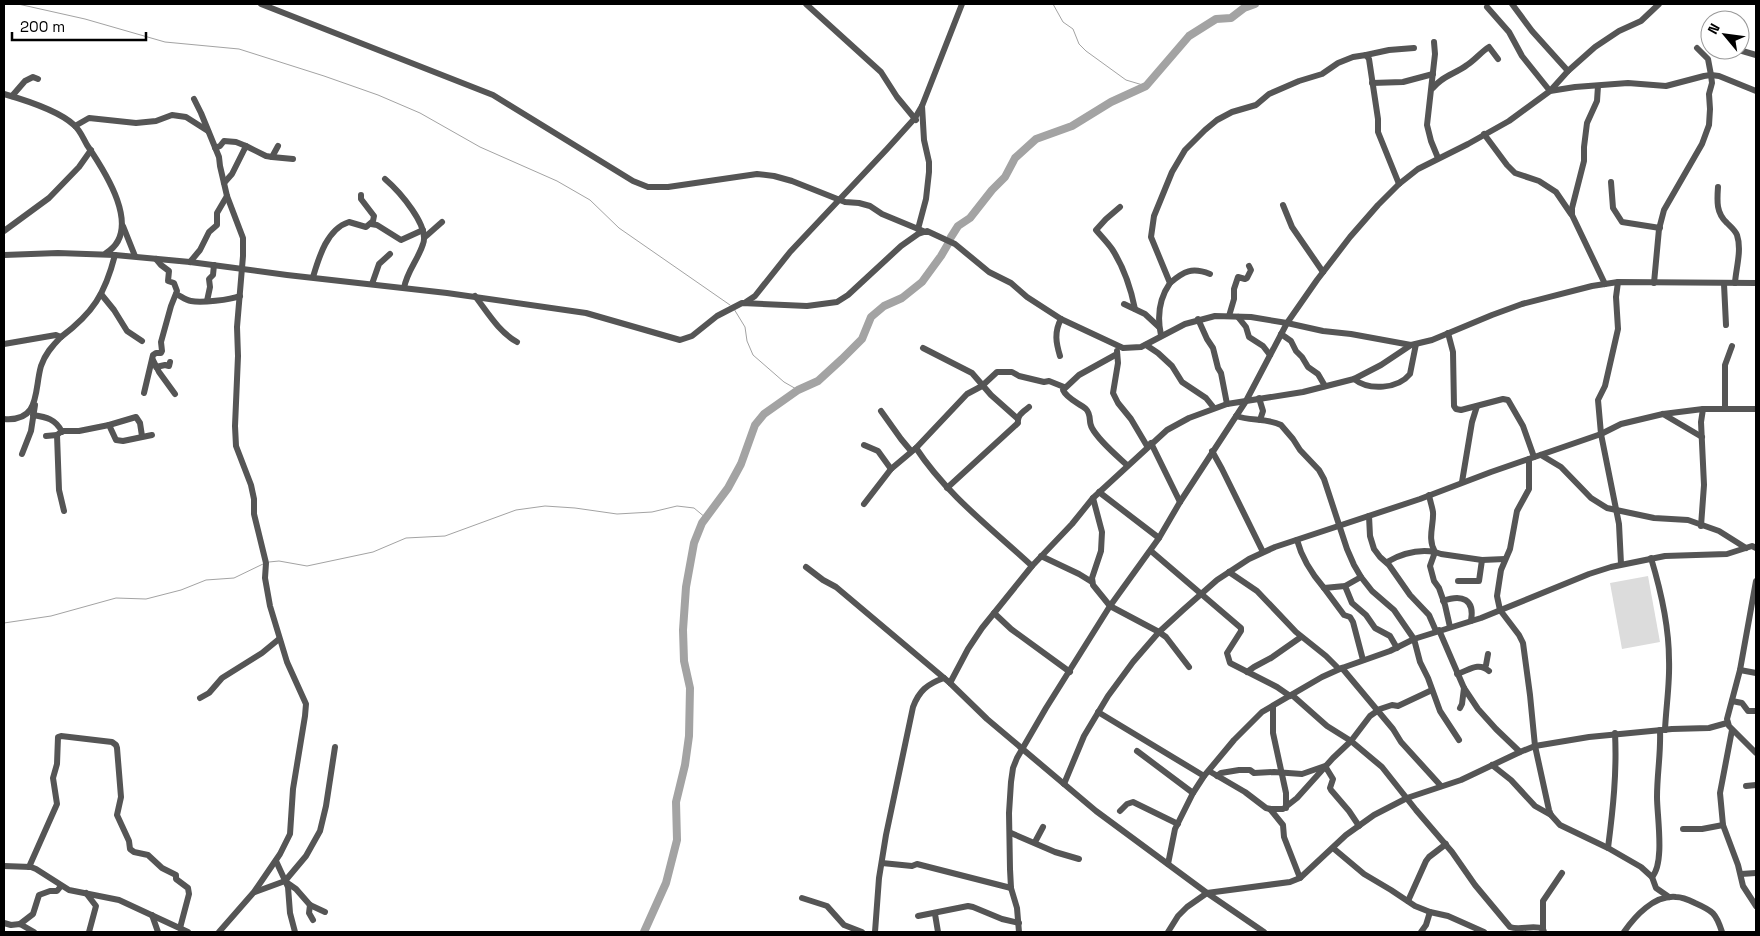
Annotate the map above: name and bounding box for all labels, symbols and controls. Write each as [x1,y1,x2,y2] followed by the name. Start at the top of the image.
[12,10,146,42] scale bar
[1700,10,1750,60] north arrow
[20,17,65,36] text: 200 m
[1703,20,1724,37] text: N

